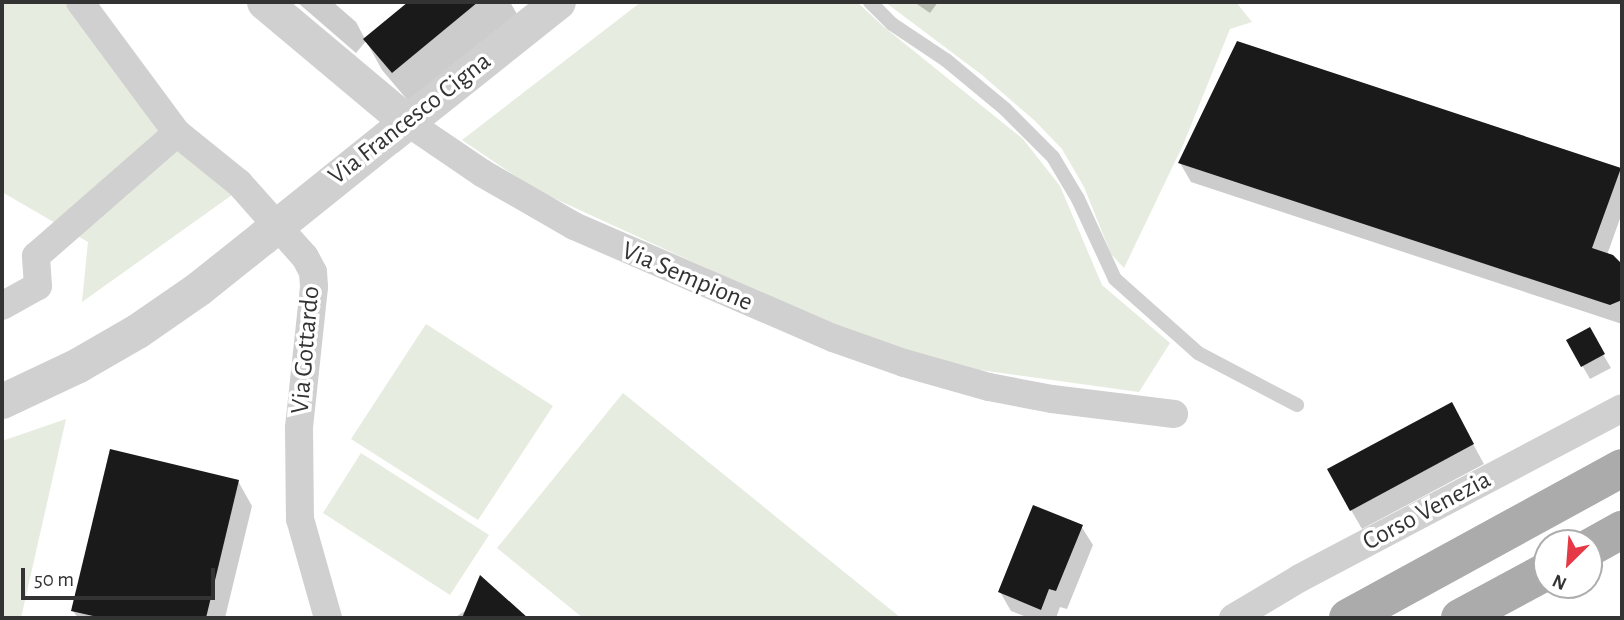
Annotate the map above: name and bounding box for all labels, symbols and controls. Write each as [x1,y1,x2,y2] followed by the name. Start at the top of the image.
[323,46,497,192] street label: Via Francesco Cigna
[617,235,757,319] street label: Via Sempione
[285,285,327,415] street label: Via Gottardo
[1358,464,1496,558] street label: Corso Venezia
[1533,529,1603,599] north arrow
[24,554,219,598] scale bar
[34,569,74,590] text: 50 m
[1550,570,1570,593] text: N

